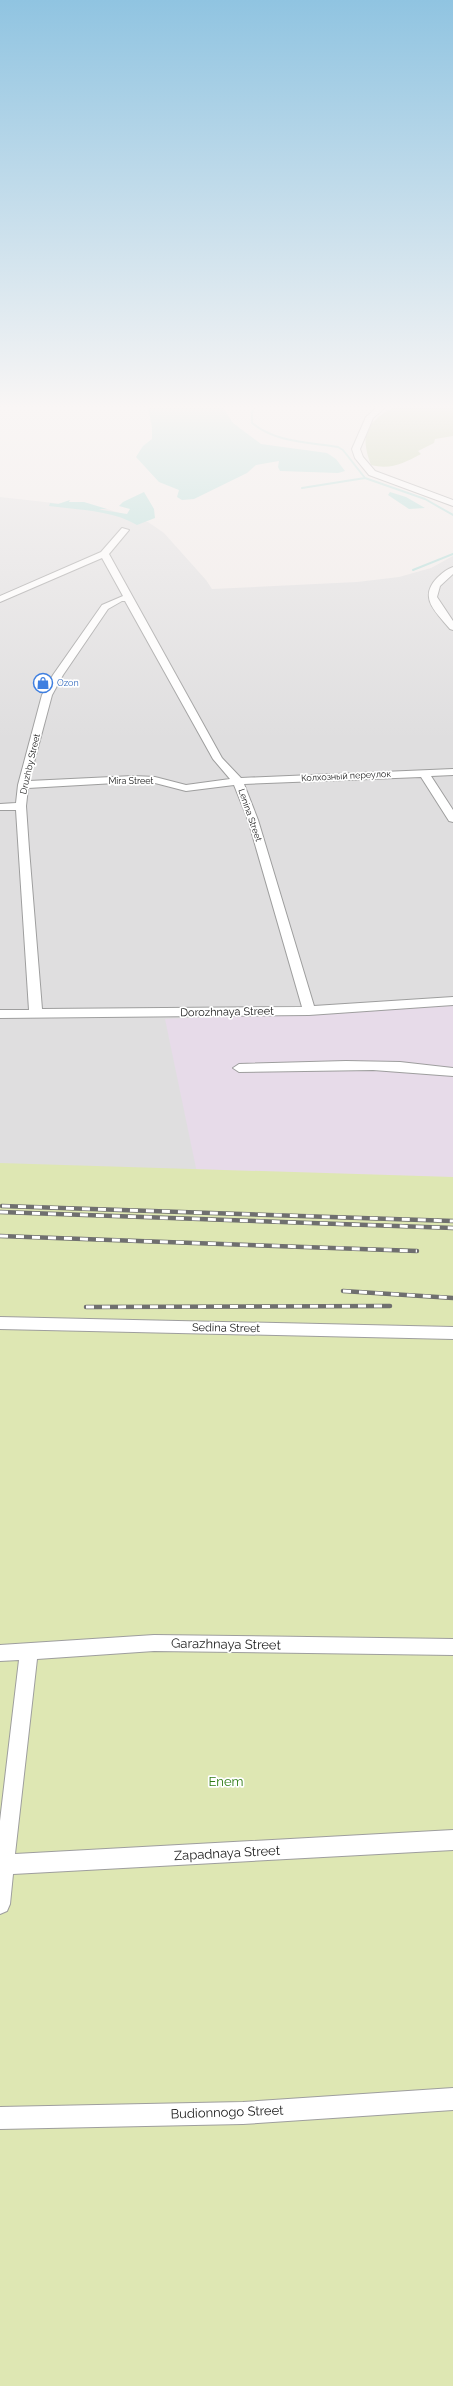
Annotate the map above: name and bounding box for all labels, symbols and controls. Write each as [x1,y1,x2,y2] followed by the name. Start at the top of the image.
[32,672,54,694] shop icon: Ozon
[57,678,79,688] place label: Ozon
[18,733,42,795] street label: Druzhby Street
[301,769,392,783] street label: Колхозный переулок
[108,776,154,786] street label: Mira Street
[236,787,264,843] street label: Lenina Street
[180,1005,274,1019] street label: Dorozhnaya Street
[192,1321,260,1335] street label: Sedina Street
[171,1636,282,1652] street label: Garazhnaya Street
[208,1774,244,1789] park label: Enem
[174,1843,281,1863] street label: Zapadnaya Street
[170,2103,284,2121] street label: Budionnogo Street

